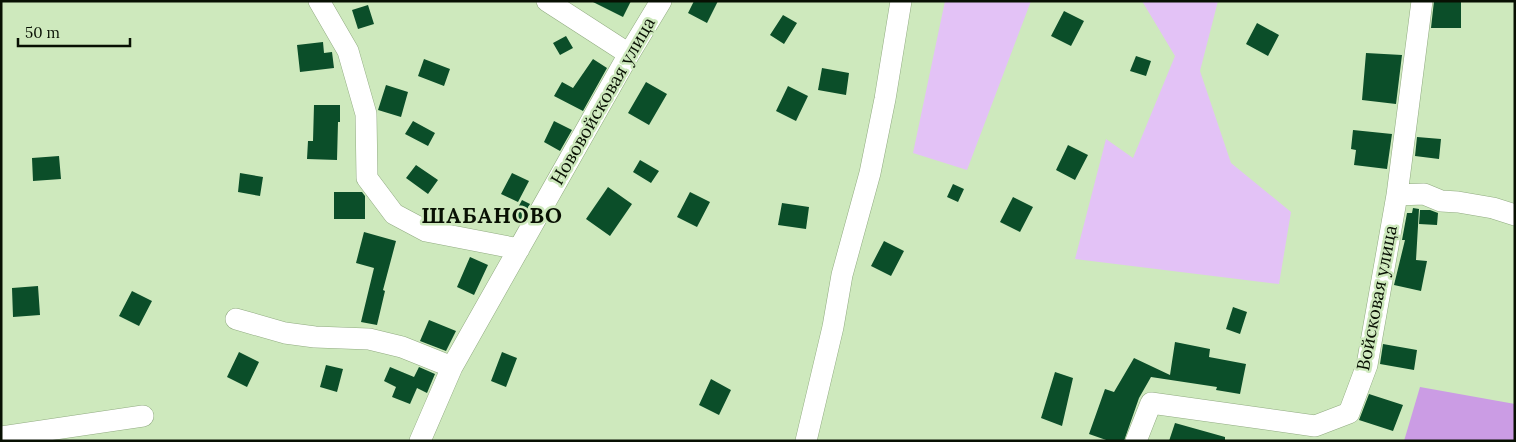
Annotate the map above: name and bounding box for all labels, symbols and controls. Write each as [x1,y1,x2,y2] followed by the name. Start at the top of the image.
[545,13,660,189] street label: Нововойсковая улица
[18,15,130,47] scale bar
[25,23,60,42] text: 50 m
[421,201,563,229] district label: ШАБАНОВО
[1351,223,1402,373] street label: Войсковая улица

